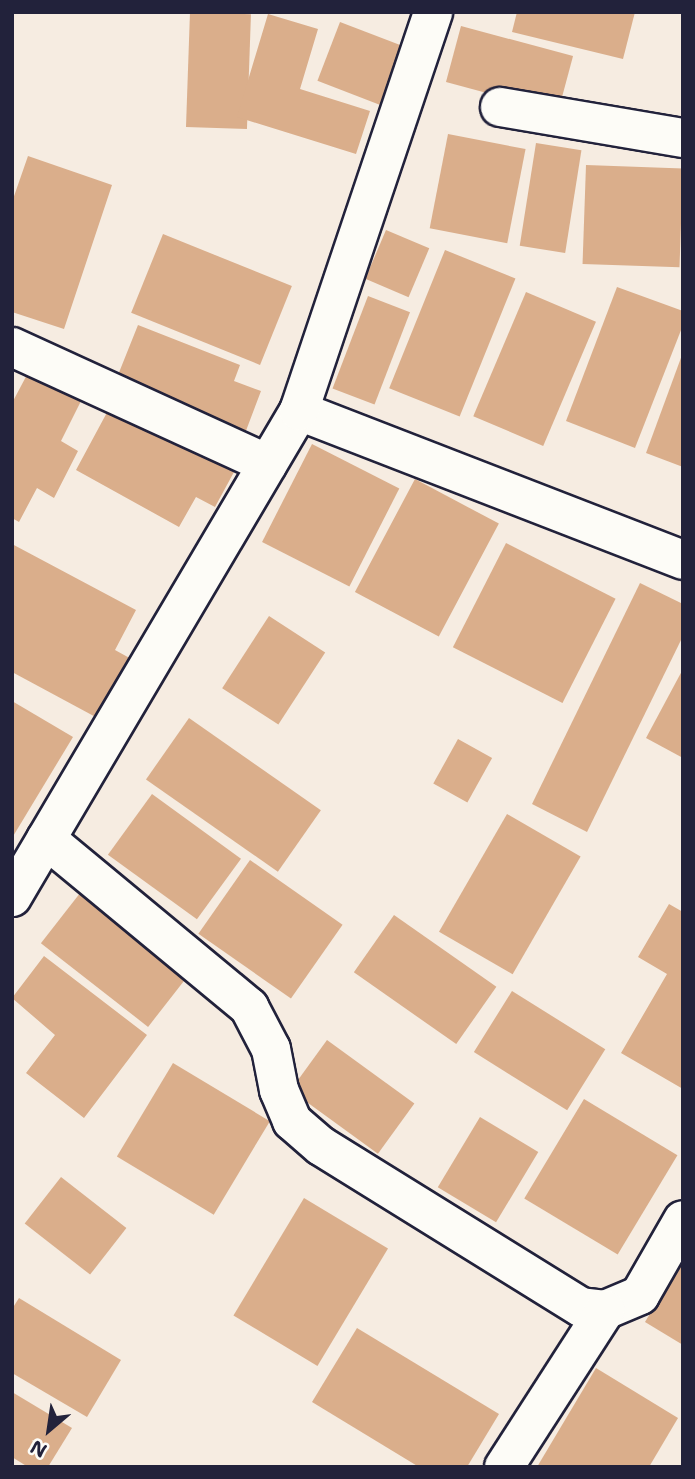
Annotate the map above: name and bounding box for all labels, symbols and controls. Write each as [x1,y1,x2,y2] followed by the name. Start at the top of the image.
[14,1395,84,1465] north arrow
[26,1434,51,1463] text: N

